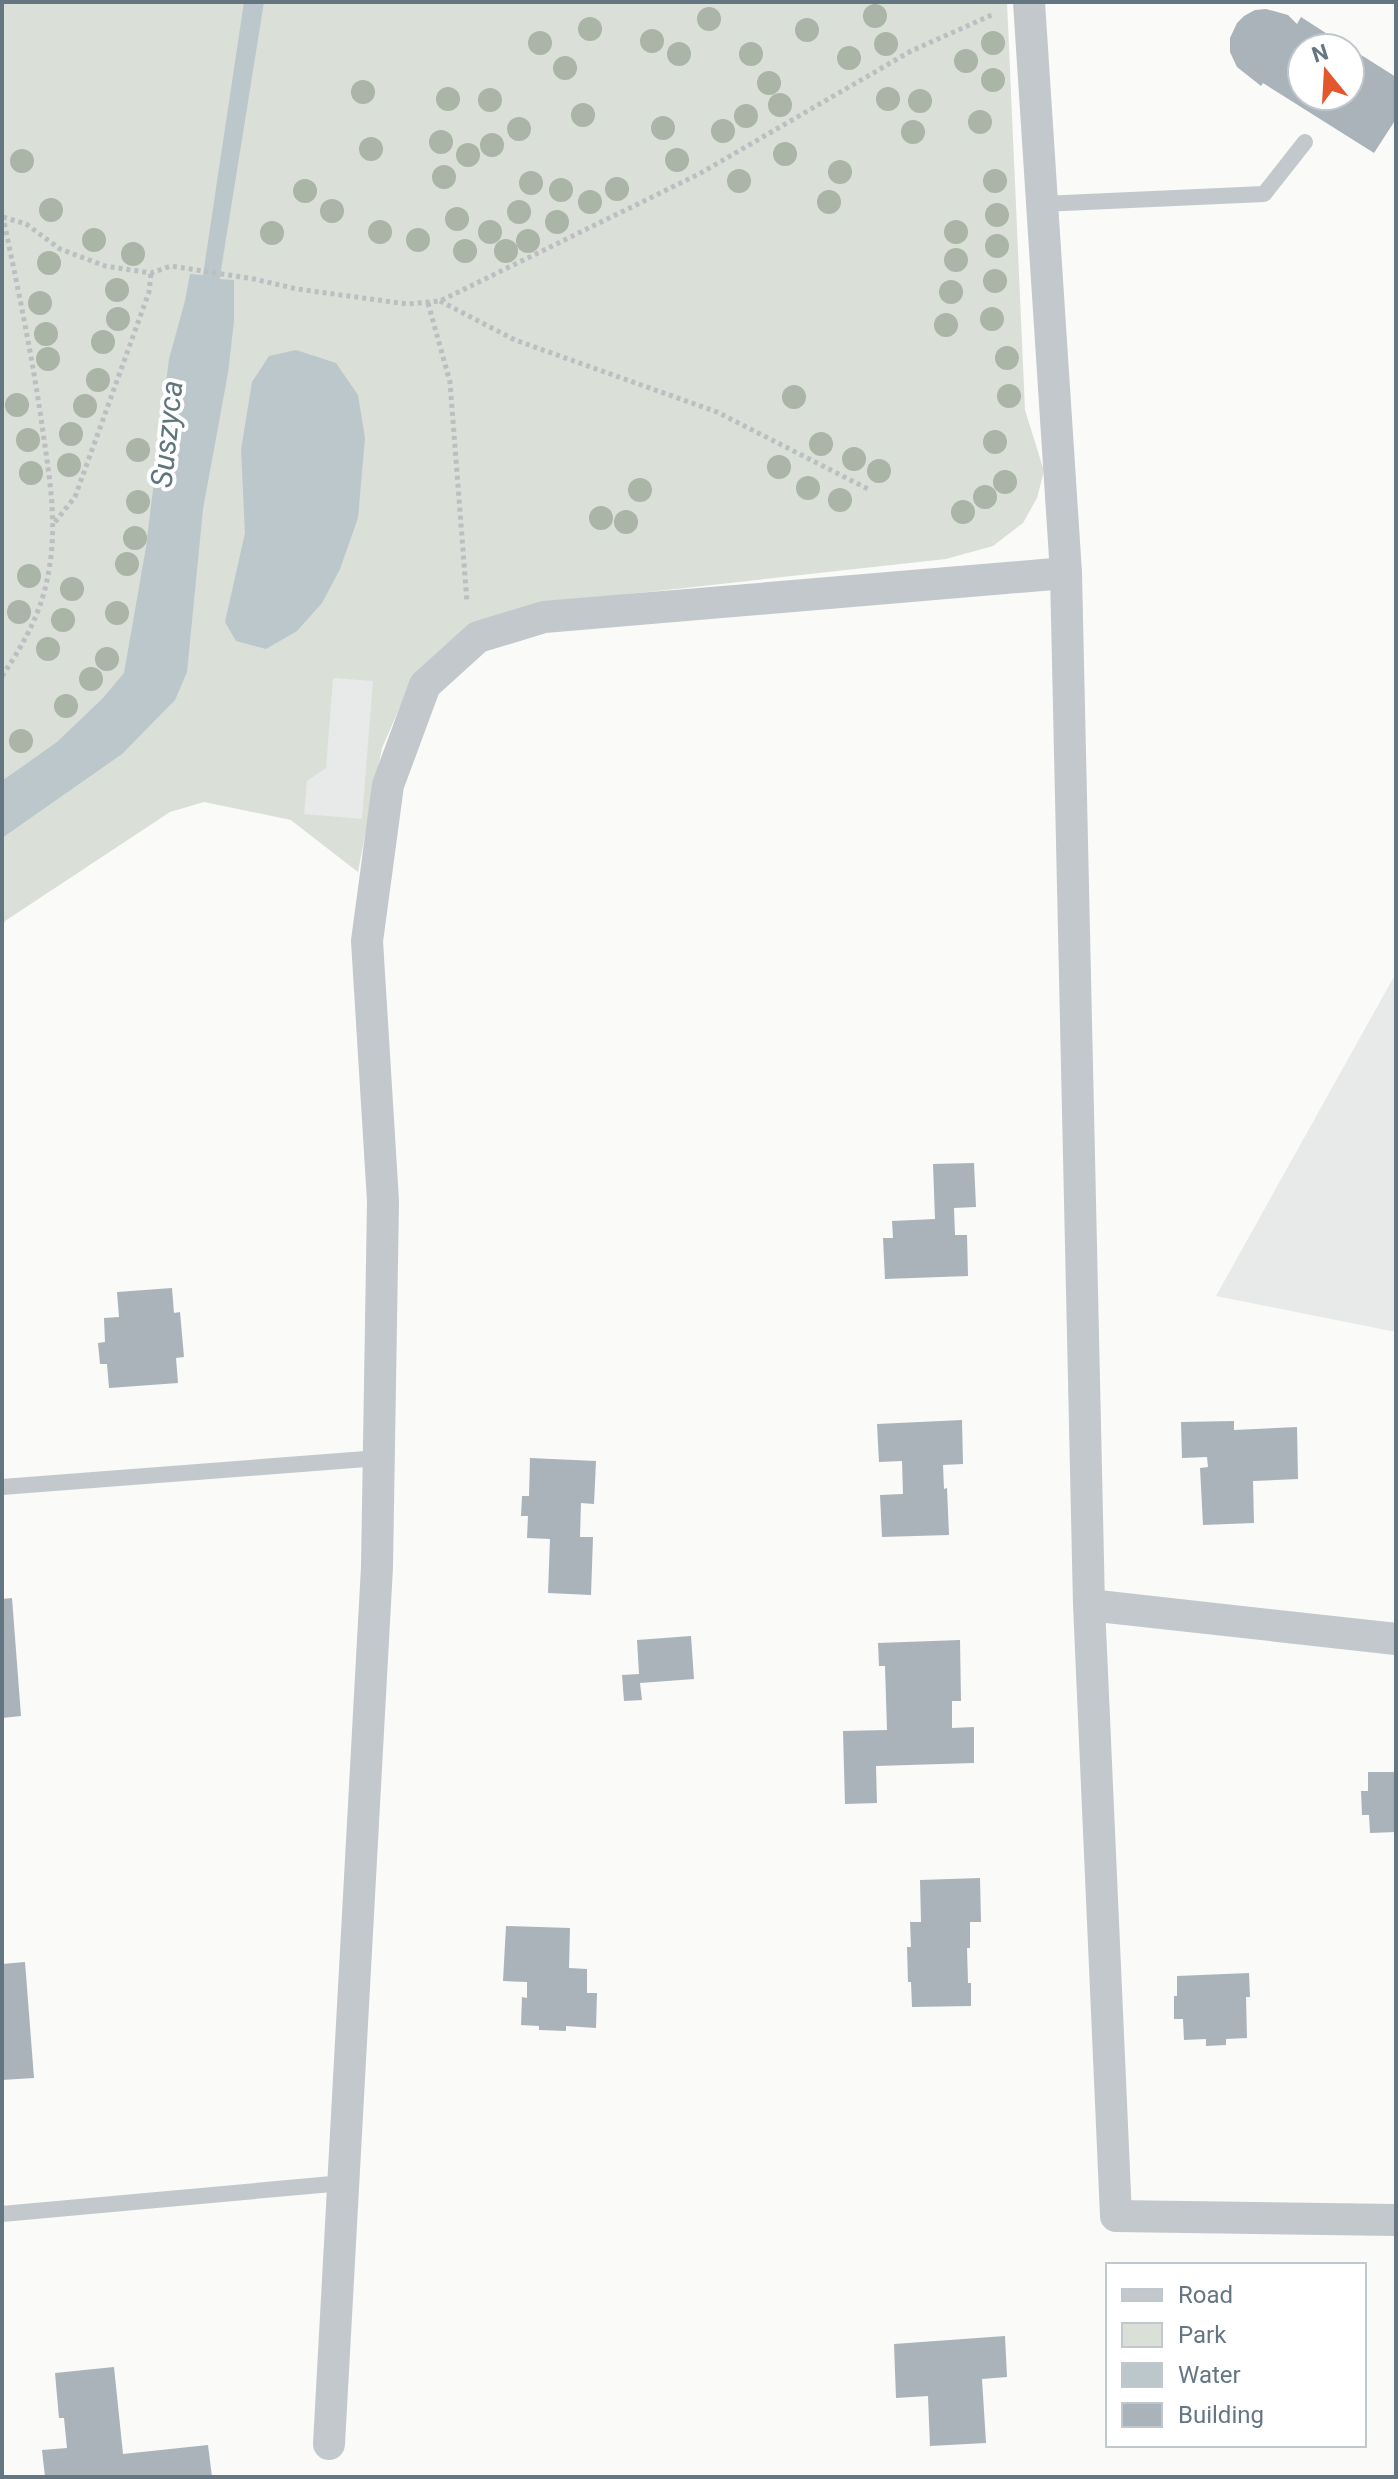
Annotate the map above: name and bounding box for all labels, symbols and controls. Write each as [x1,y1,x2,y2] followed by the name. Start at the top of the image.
[1286,32,1366,112] north arrow
[1309,39,1331,68] text: N
[143,379,190,489] water label: Suszyca
[1106,2263,1366,2447] legend
[1178,2281,1233,2309] text: Road
[1178,2321,1227,2349] text: Park
[1178,2361,1241,2389] text: Water
[1178,2401,1264,2429] text: Building

